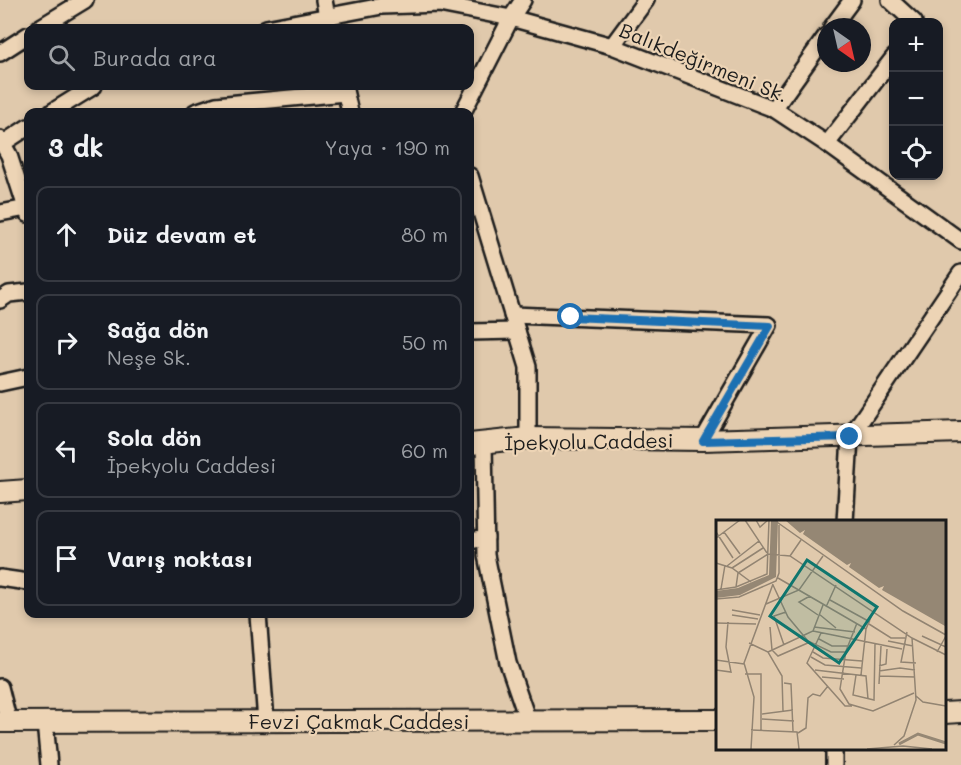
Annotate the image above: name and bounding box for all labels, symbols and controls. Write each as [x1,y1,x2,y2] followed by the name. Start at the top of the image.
[616,16,792,108] street label: Balıkdeğirmeni Sk.
[817,18,871,72] north arrow
[889,18,943,180] map controls
[889,18,943,72] button: +
[24,24,474,90] search box
[45,41,78,74] icon: search
[93,43,217,72] text: Burada ara
[889,72,943,126] button: −
[889,126,943,180] button: locate
[48,130,103,164] text: 3 dk
[325,134,450,160] text: Yaya · 190 m
[50,218,83,251] icon: ahead
[107,220,256,249] text: Düz devam et
[401,221,448,247] text: 80 m
[557,303,583,329] route start
[107,315,209,344] text: Sağa dön
[50,326,83,359] icon: right
[402,329,448,355] text: 50 m
[107,344,191,370] text: Neşe Sk.
[107,423,201,452] text: Sola dön
[836,423,862,449] route end
[504,427,674,455] street label: İpekyolu Caddesi
[50,434,83,467] icon: left
[401,437,448,463] text: 60 m
[107,452,276,478] text: İpekyolu Caddesi
[716,520,946,750] inset map
[50,542,83,575] icon: arrive
[107,544,253,573] text: Varış noktası
[249,708,469,734] street label: Fevzi Çakmak Caddesi

